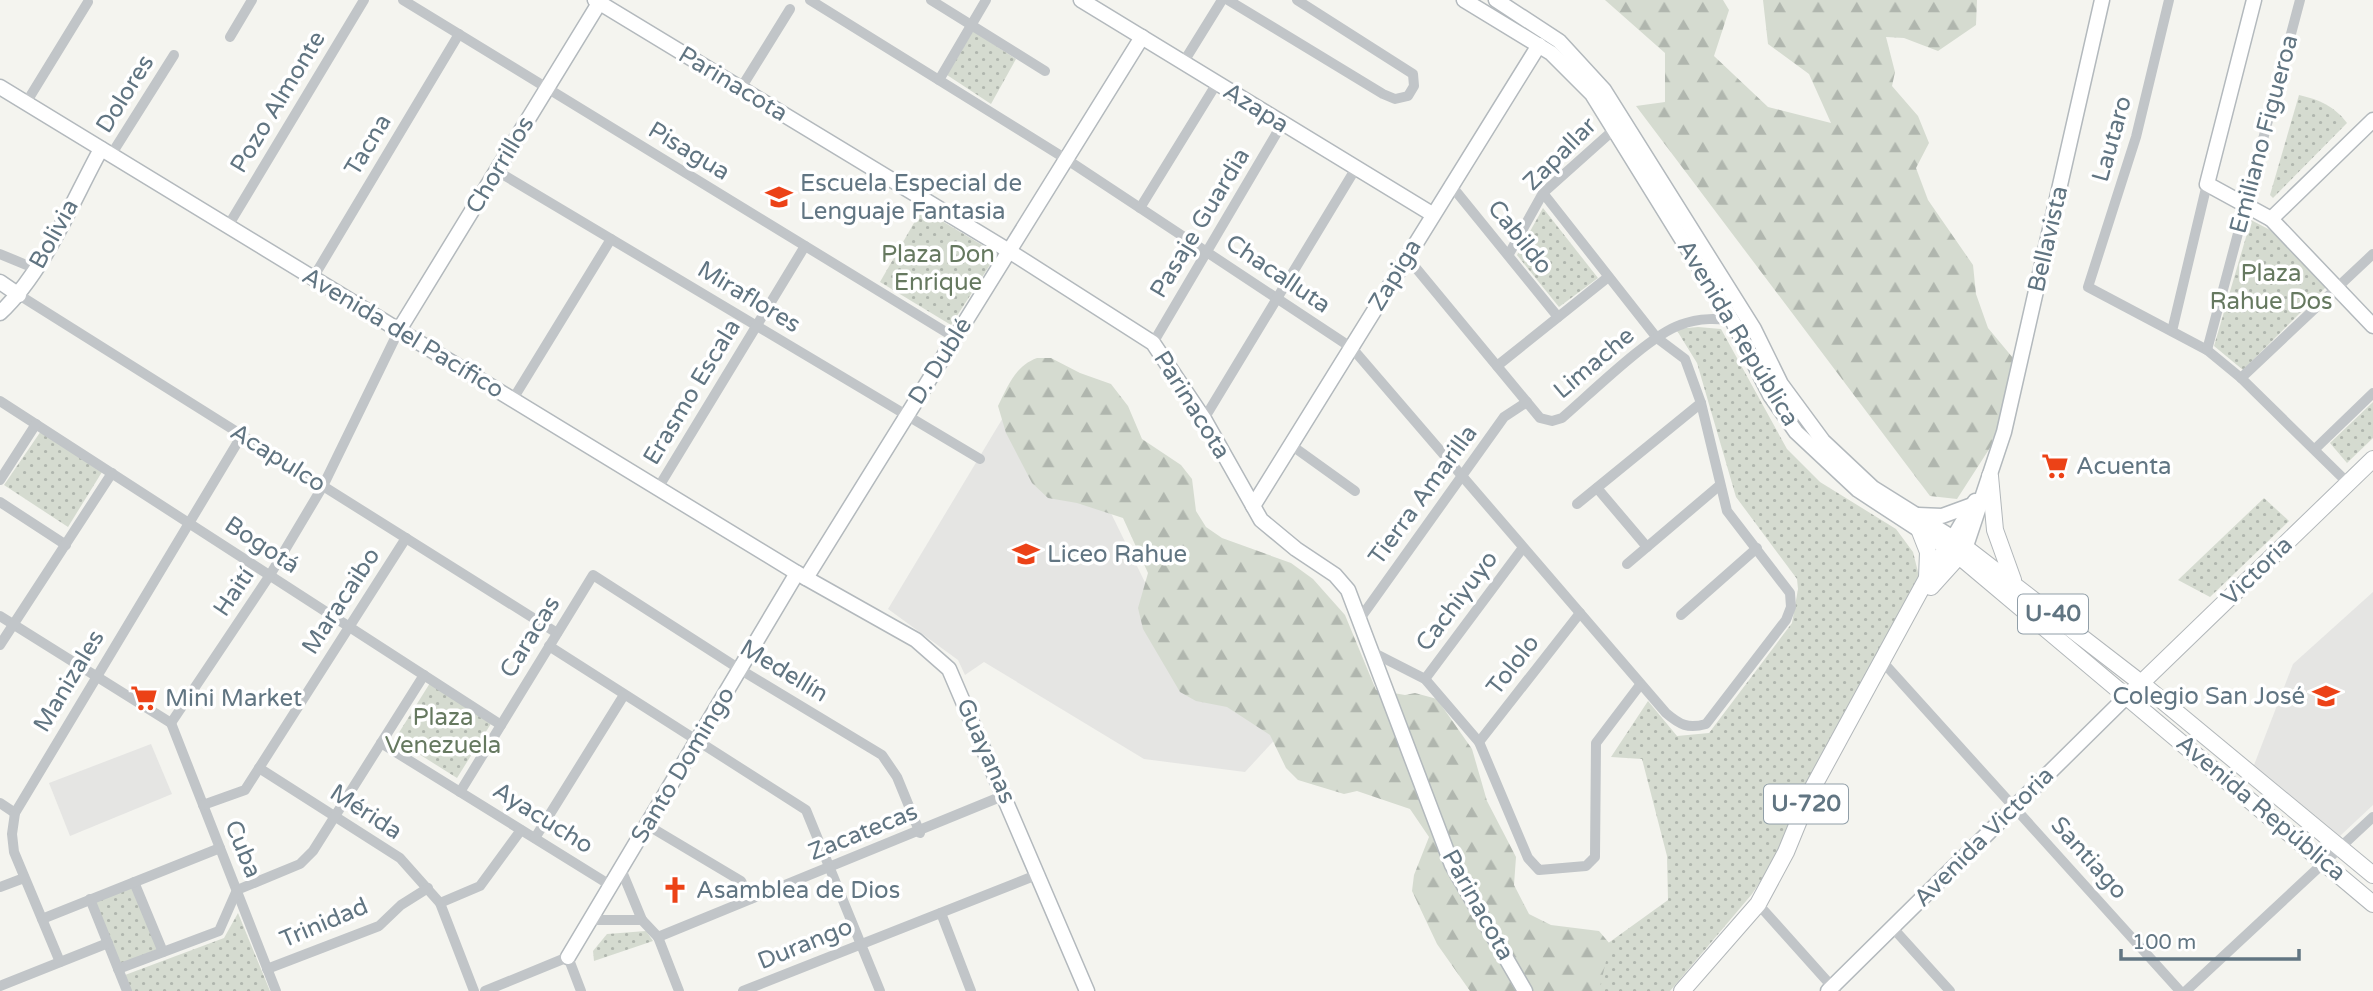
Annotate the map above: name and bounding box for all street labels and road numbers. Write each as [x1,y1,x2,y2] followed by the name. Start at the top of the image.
[224,26,332,178] street label: Pozo Almonte
[2224,31,2304,237] street label: Emiliano Figueroa
[673,40,793,128] street label: Parinacota
[90,50,160,138] street label: Dolores
[1218,77,1294,139] street label: Azapa
[2086,93,2138,185] street label: Lautaro
[338,109,398,181] street label: Tacna
[460,111,540,219] street label: Chorrillos
[1517,111,1603,197] street label: Zapallar
[643,115,735,187] street label: Pisagua
[1144,143,1256,303] street label: Pasaje Guardia
[2022,183,2074,295] street label: Bellavista
[23,194,85,274] street label: Bolivia
[1481,194,1559,280] street label: Cabildo
[1220,228,1336,320] street label: Chacalluta
[1362,234,1428,316] street label: Zapiga
[1671,234,1805,432] street label: Avenida República
[692,255,806,339] street label: Miraflores
[297,261,509,405] street label: Avenida del Pacífico
[902,312,978,410] street label: D. Dublé
[637,314,747,470] street label: Erasmo Escala
[1548,321,1640,405] street label: Limache
[1147,346,1237,464] street label: Parinacota
[225,417,331,499] street label: Acapulco
[1363,419,1483,571] street label: Tierra Amarilla
[219,510,305,580] street label: Bogotá
[2215,530,2299,612] street label: Victoria
[296,542,386,660] street label: Maracaibo
[1410,545,1504,657] street label: Cachiyuyo
[207,562,261,622] street label: Haití
[494,591,566,683] street label: Caracas
[2018,594,2088,634] road number: U-40
[27,625,111,737] street label: Manizales
[1480,629,1546,701] street label: Tololo
[735,633,833,709] street label: Medellín
[625,682,741,848] street label: Santo Domingo
[950,694,1022,808] street label: Guayanas
[2170,729,2352,887] street label: Avenida República
[1908,761,2060,913] street label: Avenida Victoria
[488,776,598,860] street label: Ayacucho
[324,778,408,846] street label: Mérida
[1764,784,1848,824] road number: U-720
[804,797,922,867] street label: Zacatecas
[2044,811,2134,905] street label: Santiago
[218,816,268,882] street label: Cuba
[1436,845,1520,965] street label: Parinacota
[276,892,372,954] street label: Trinidad
[753,912,857,976] street label: Durango

